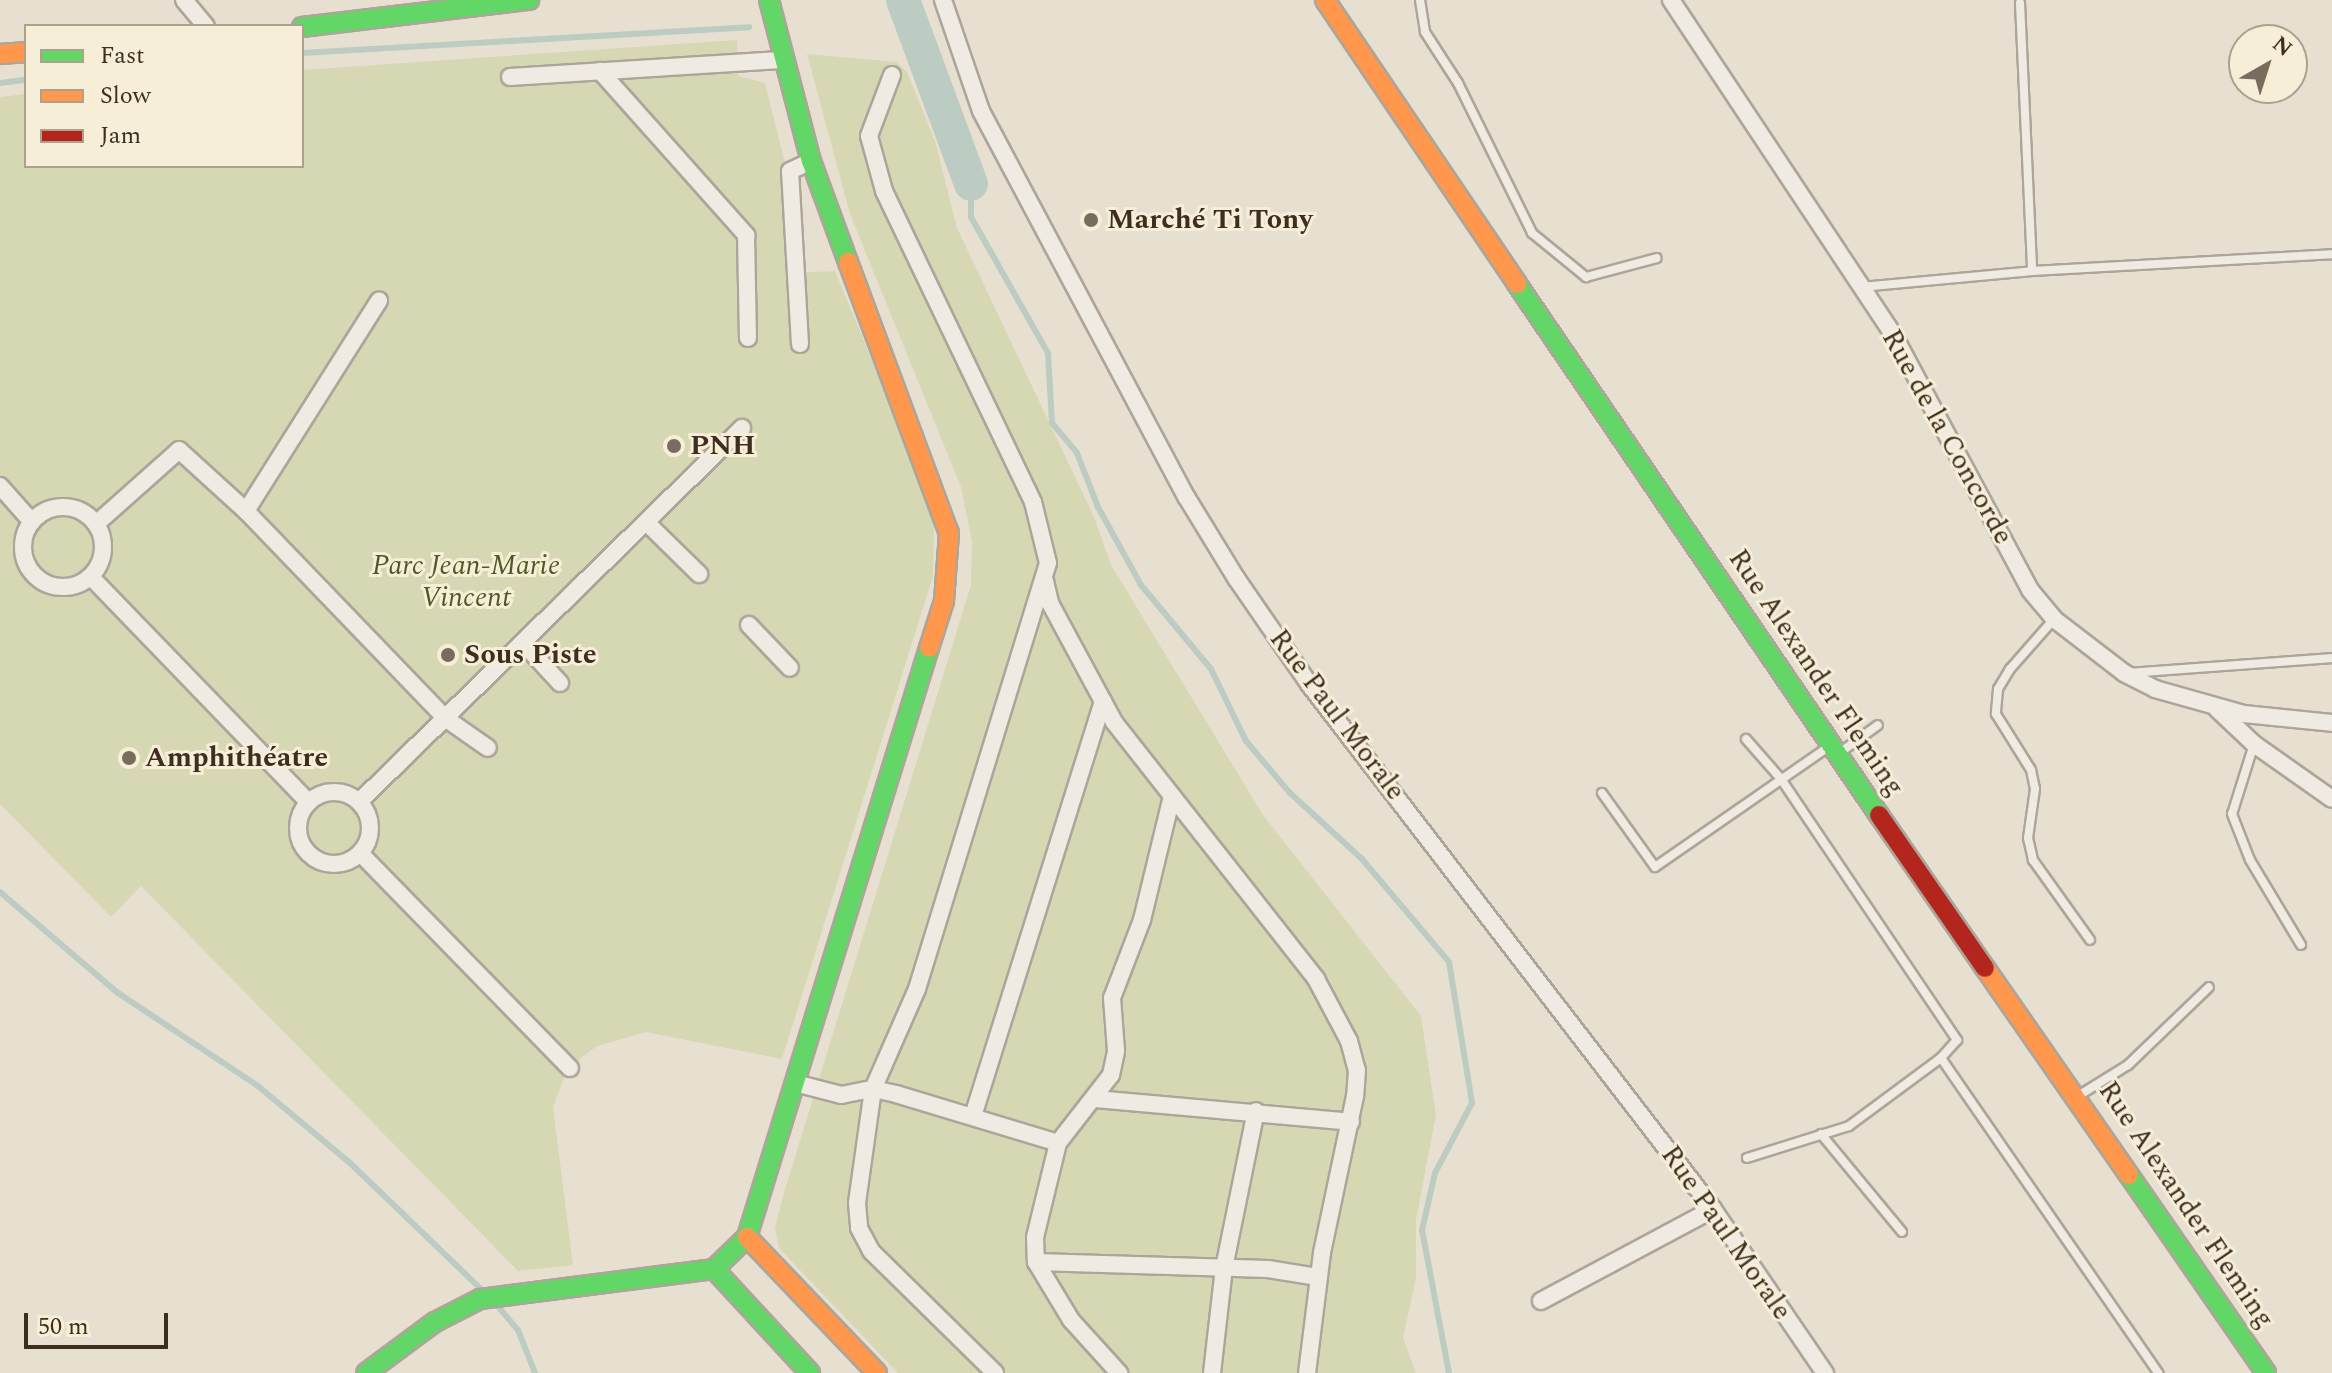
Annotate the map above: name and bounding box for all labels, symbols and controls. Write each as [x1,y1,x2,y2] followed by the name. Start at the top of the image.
[24,24,304,168] legend
[2228,24,2308,104] north arrow
[2265,28,2300,65] text: N
[100,38,145,74] text: Fast
[100,78,151,114] text: Slow
[100,118,141,154] text: Jam
[1107,203,1313,237] place label: Marché Ti Tony
[1082,211,1100,229] marker: Marché Ti Tony
[1874,324,2020,550] street label: Rue de la Concorde
[690,429,755,463] place label: PNH
[665,437,683,455] marker: PNH
[1721,543,1911,803] street label: Rue Alexander Fleming
[372,549,560,615] park label: Parc Jean-Marie Vincent
[1262,623,1412,807] street label: Rue Paul Morale
[464,638,597,672] place label: Sous Piste
[439,646,457,664] marker: Sous Piste
[145,741,328,775] place label: Amphithéatre
[120,749,138,767] marker: Amphithéatre
[2091,1075,2281,1335] street label: Rue Alexander Fleming
[1653,1139,1799,1327] street label: Rue Paul Morale
[28,1297,172,1347] scale bar
[38,1309,89,1345] text: 50 m

